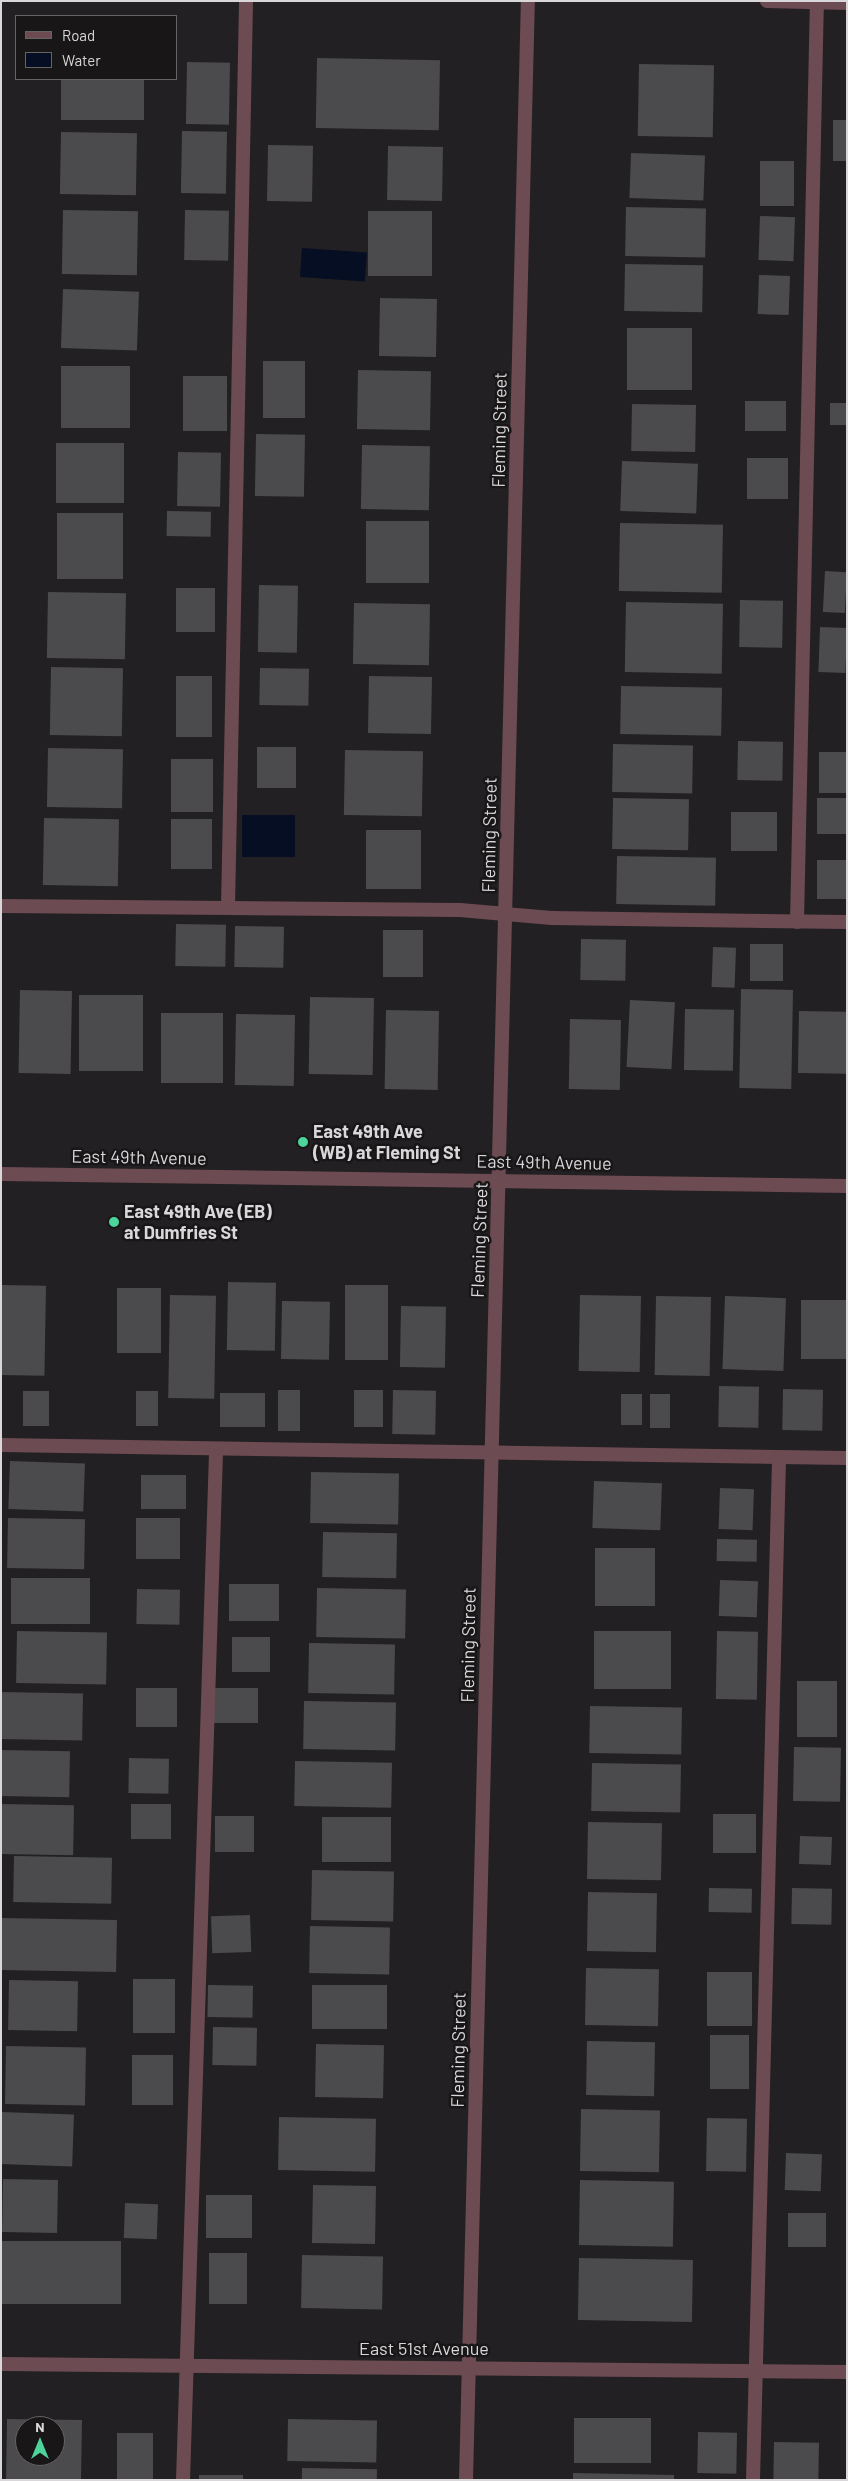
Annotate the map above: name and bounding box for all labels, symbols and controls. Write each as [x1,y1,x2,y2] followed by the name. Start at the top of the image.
[15,15,178,80] legend
[62,26,95,44] text: Road
[62,51,101,69] text: Water
[487,372,511,488] street label: Fleming Street
[477,777,501,893] street label: Fleming Street
[313,1121,461,1164] place label: East 49th Ave (WB) at Fleming St
[297,1136,309,1148] marker: East 49th Ave (WB) at Fleming St
[71,1145,207,1169] street label: East 49th Avenue
[476,1150,612,1174] street label: East 49th Avenue
[466,1182,492,1298] street label: Fleming Street
[124,1201,272,1244] place label: East 49th Ave (EB) at Dumfries St
[108,1216,120,1228] marker: East 49th Ave (EB) at Dumfries St
[456,1587,480,1703] street label: Fleming Street
[446,1992,470,2108] street label: Fleming Street
[359,2337,489,2359] street label: East 51st Avenue
[15,2416,65,2466] north arrow
[35,2418,45,2435] text: N

